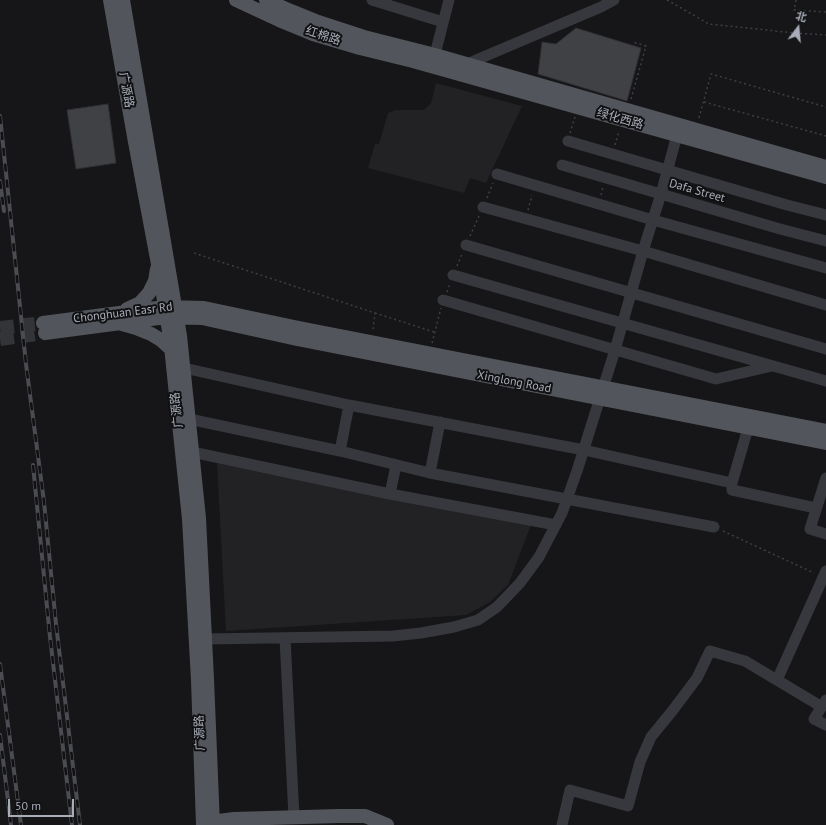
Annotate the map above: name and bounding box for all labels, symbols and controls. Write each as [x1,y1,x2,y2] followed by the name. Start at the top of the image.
[778,8,818,48] north arrow
[794,8,809,25] text: 北
[304,24,342,48] street label: 红棉路
[116,71,136,109] street label: 广源路
[595,105,645,133] street label: 绿化西路
[667,176,727,206] street label: Dafa Street
[73,300,173,326] street label: Chonghuan Easr Rd
[476,368,552,396] street label: Xinglong Road
[168,391,186,429] street label: 广源路
[192,715,208,751] street label: 广源路
[10,791,76,817] scale bar
[15,798,41,813] text: 50 m

